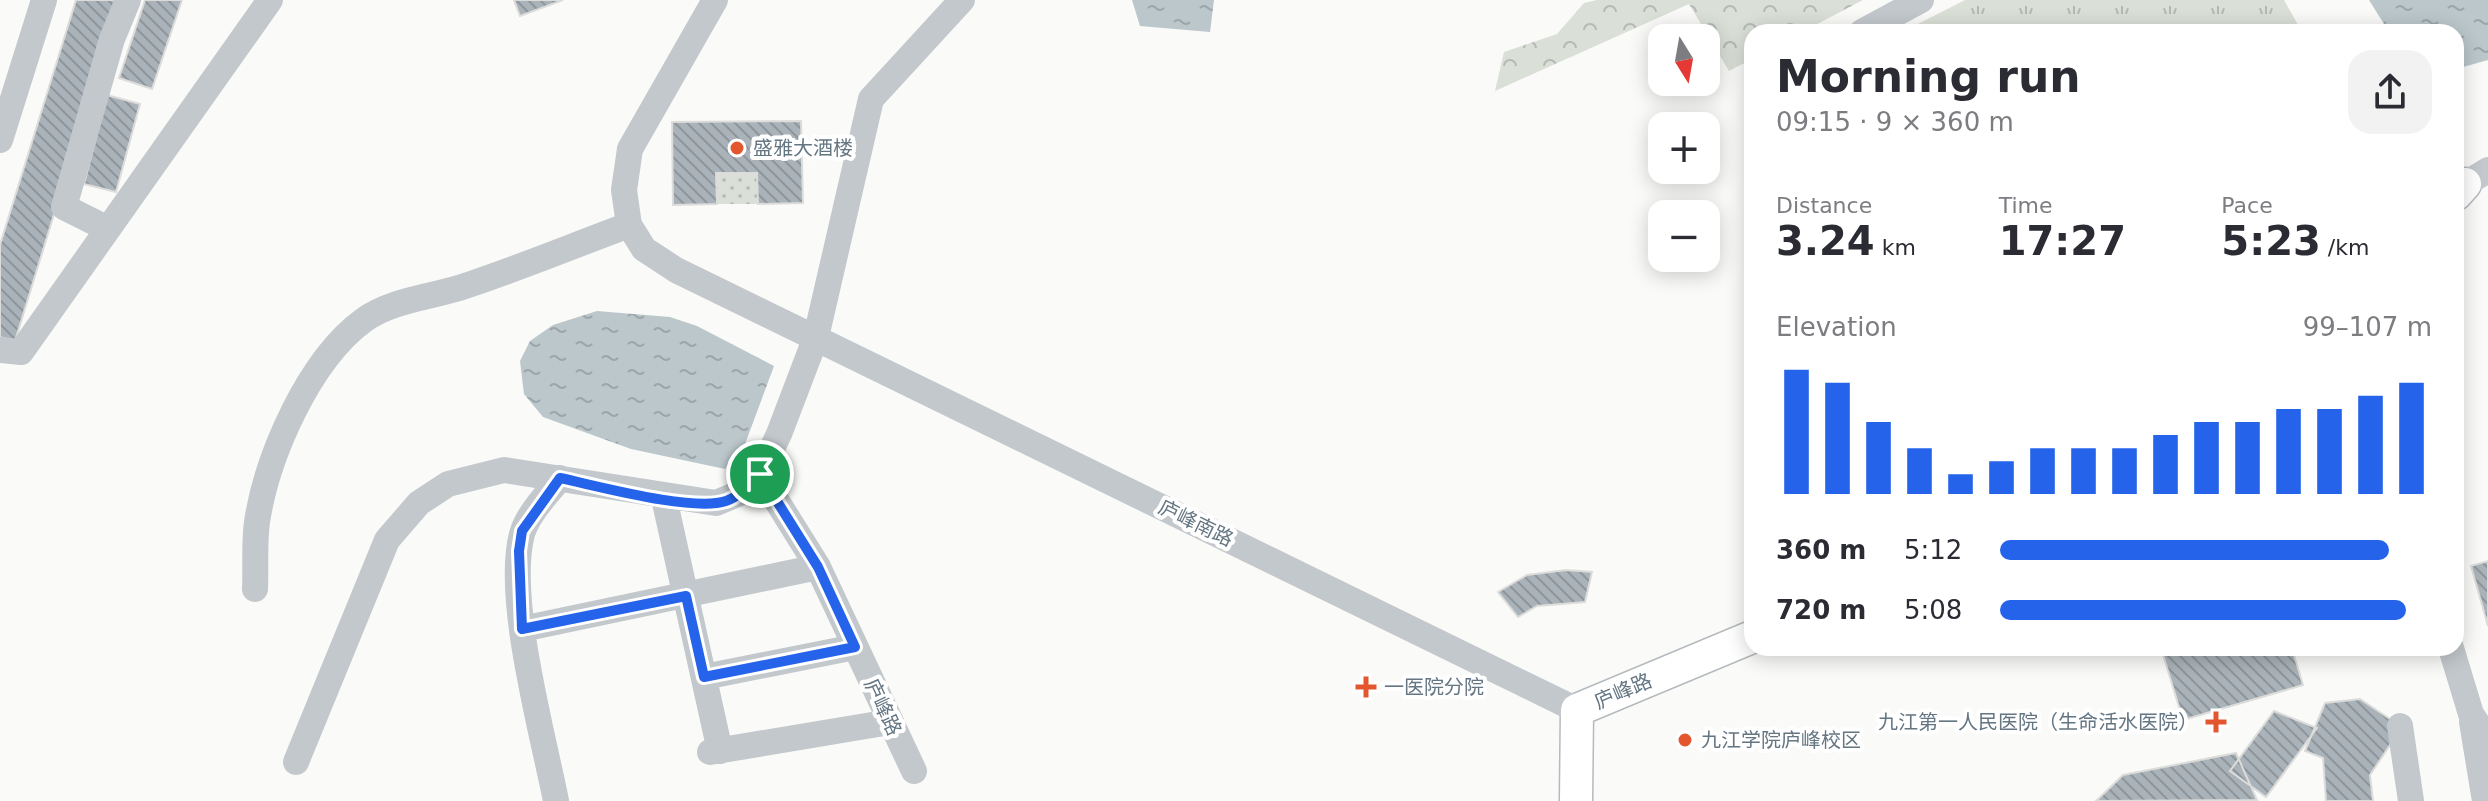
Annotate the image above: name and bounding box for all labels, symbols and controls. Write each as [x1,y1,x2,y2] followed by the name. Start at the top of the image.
[1648,24,1720,96] north arrow
[1648,24,1720,272] map controls
[2348,50,2432,134] button: share
[1776,51,2081,102] text: Morning run
[1776,107,2014,137] text: 09:15 · 9 × 360 m
[1648,112,1720,184] button: +
[753,136,853,160] place label: 盛雅大酒楼
[728,139,746,157] marker: 盛雅大酒楼
[1776,193,1872,218] text: Distance
[1999,193,2053,218] text: Time
[2221,193,2273,218] text: Pace
[1648,200,1720,272] button: −
[1776,218,1875,264] text: 3.24
[1999,218,2126,264] text: 17:27
[2221,218,2321,264] text: 5:23
[1875,235,1916,260] text: km
[2321,235,2369,260] text: /km
[1776,312,1897,342] text: Elevation
[2303,312,2432,342] text: 99–107 m
[726,440,794,508] pin
[738,452,782,496] icon: arrive
[1155,495,1237,551] street label: 庐峰南路
[1776,535,1866,565] text: 360 m
[1904,535,1962,565] text: 5:12
[1776,595,1866,625] text: 720 m
[1904,595,1962,625] text: 5:08
[1591,668,1655,714] street label: 庐峰路
[859,675,907,739] street label: 庐峰路
[1384,675,1484,699] place label: 一医院分院
[1355,676,1377,698] marker: 一医院分院
[1878,710,2198,734] place label: 九江第一人民医院（生命活水医院）
[2205,711,2227,733] marker: 九江第一人民医院（生命活水医院）
[1701,728,1861,752] place label: 九江学院庐峰校区
[1676,731,1694,749] marker: 九江学院庐峰校区

